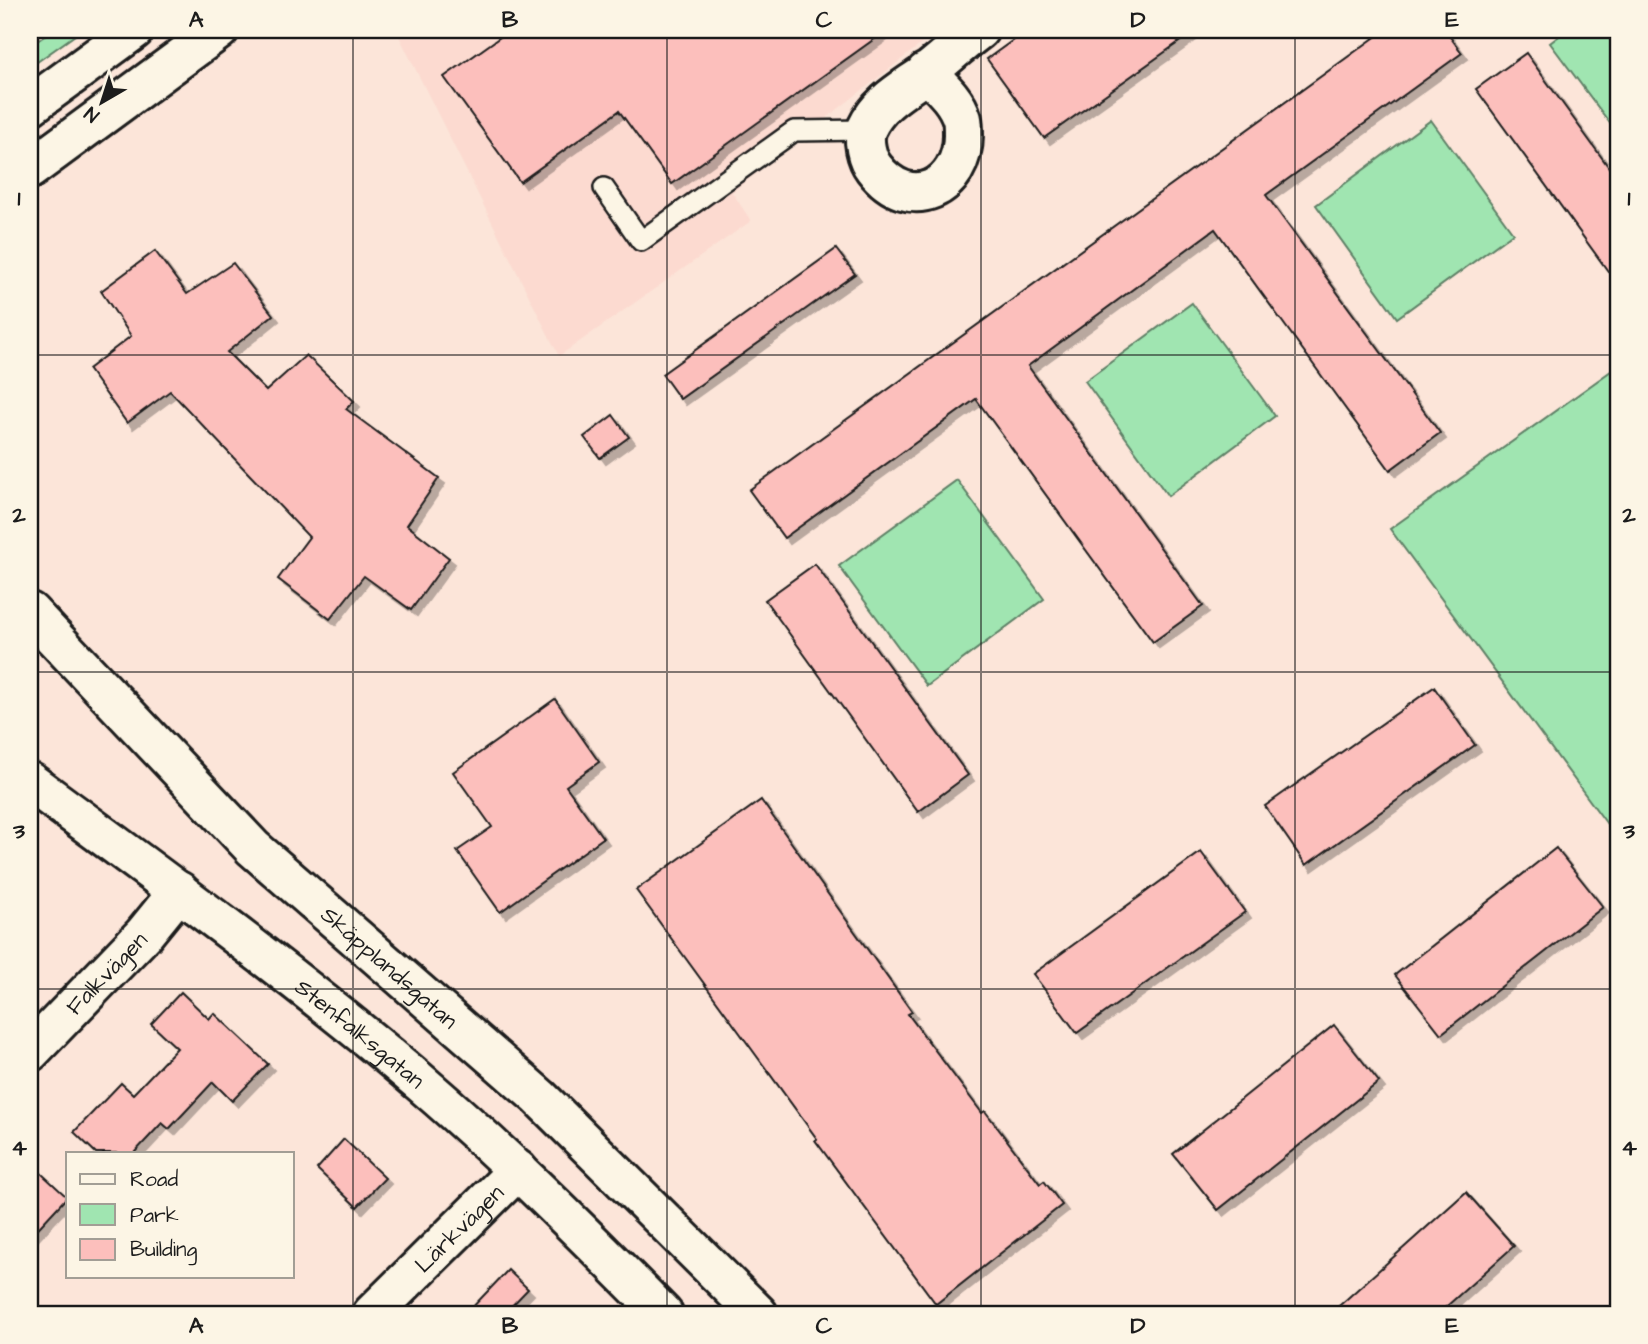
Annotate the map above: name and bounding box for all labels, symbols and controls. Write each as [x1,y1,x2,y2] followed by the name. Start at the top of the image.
[189,4,204,36] text: A
[502,4,519,36] text: B
[816,4,833,36] text: C
[1131,4,1146,36] text: D
[1445,4,1459,36] text: E
[66,66,136,136] north arrow
[79,100,105,128] text: N
[18,182,21,214] text: 1
[1628,182,1631,214] text: 1
[11,499,26,531] text: 2
[1621,499,1636,531] text: 2
[12,815,25,847] text: 3
[1622,815,1635,847] text: 3
[314,899,465,1037] street label: Skäpplandsgatan
[59,925,155,1022] street label: Falkvägen
[288,971,431,1096] street label: Stenfalksgatan
[11,1132,27,1164] text: 4
[1621,1132,1637,1164] text: 4
[66,1152,294,1278] legend
[130,1165,178,1194] text: Road
[408,1178,511,1280] street label: Lärkvägen
[130,1201,179,1230] text: Park
[130,1235,198,1266] text: Building
[189,1310,204,1342] text: A
[502,1310,519,1342] text: B
[816,1310,833,1342] text: C
[1131,1310,1146,1342] text: D
[1445,1310,1459,1342] text: E

